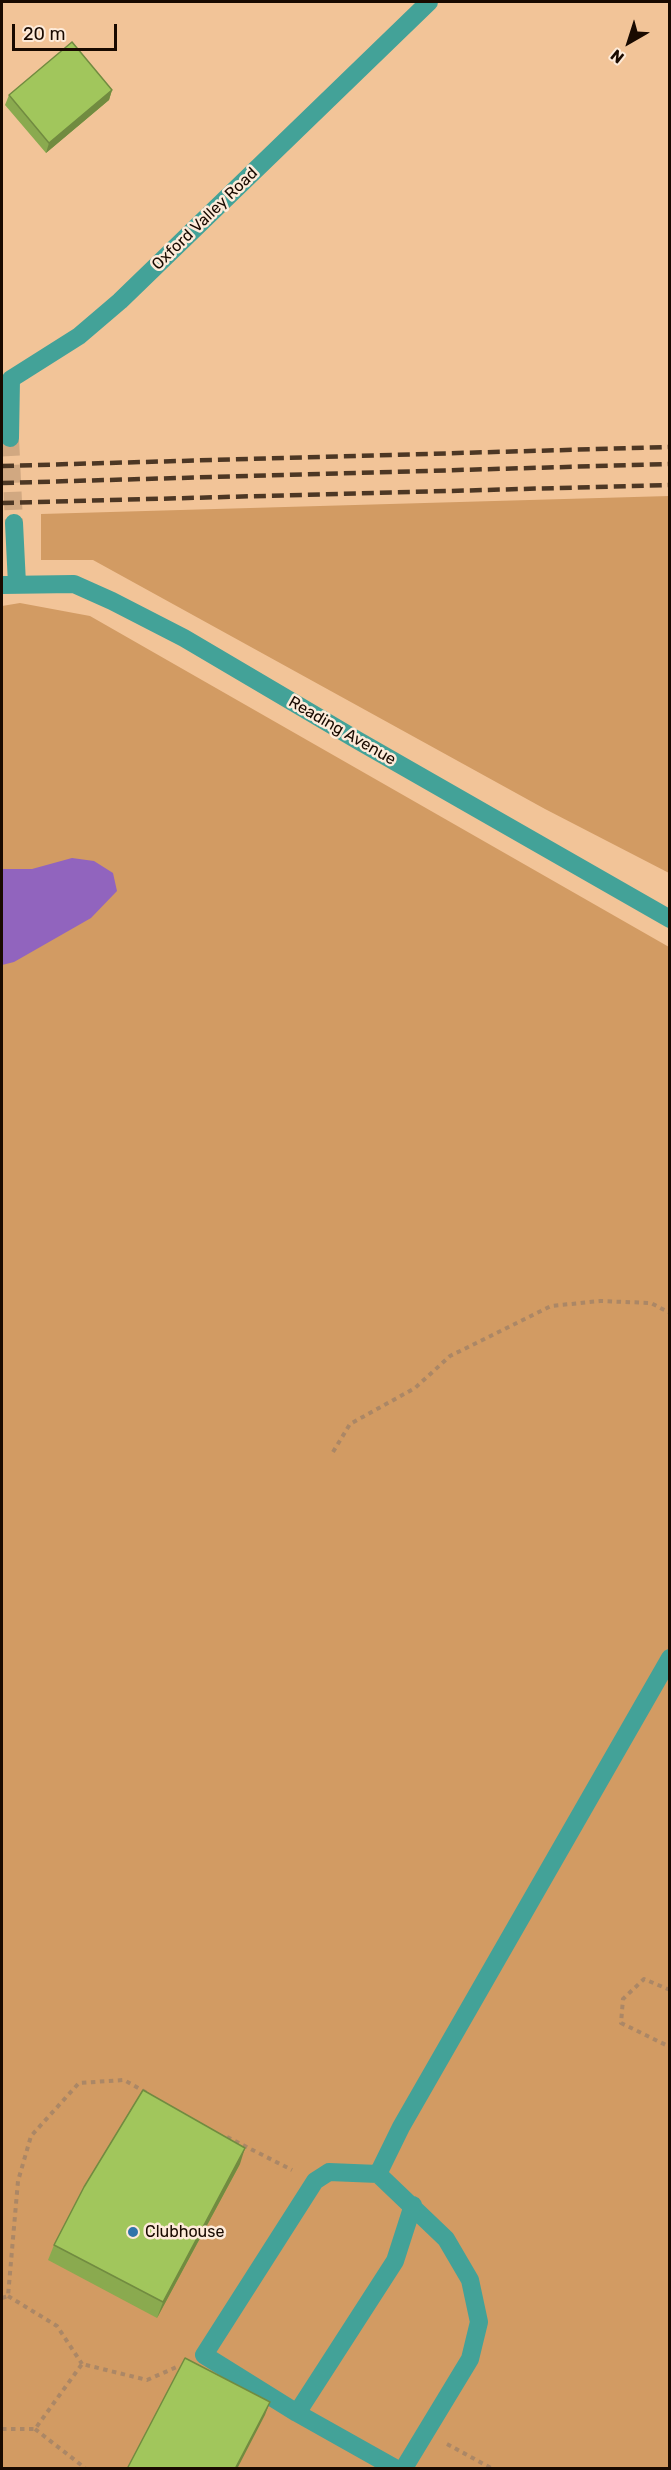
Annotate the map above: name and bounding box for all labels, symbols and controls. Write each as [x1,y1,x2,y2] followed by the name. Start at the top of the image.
[15,12,120,50] scale bar
[599,12,659,72] north arrow
[23,23,65,45] text: 20 m
[607,45,628,67] text: N
[148,164,262,274] street label: Oxford Valley Road
[285,692,399,770] street label: Reading Avenue
[145,2222,224,2242] place label: Clubhouse
[126,2225,140,2239] marker: Clubhouse

